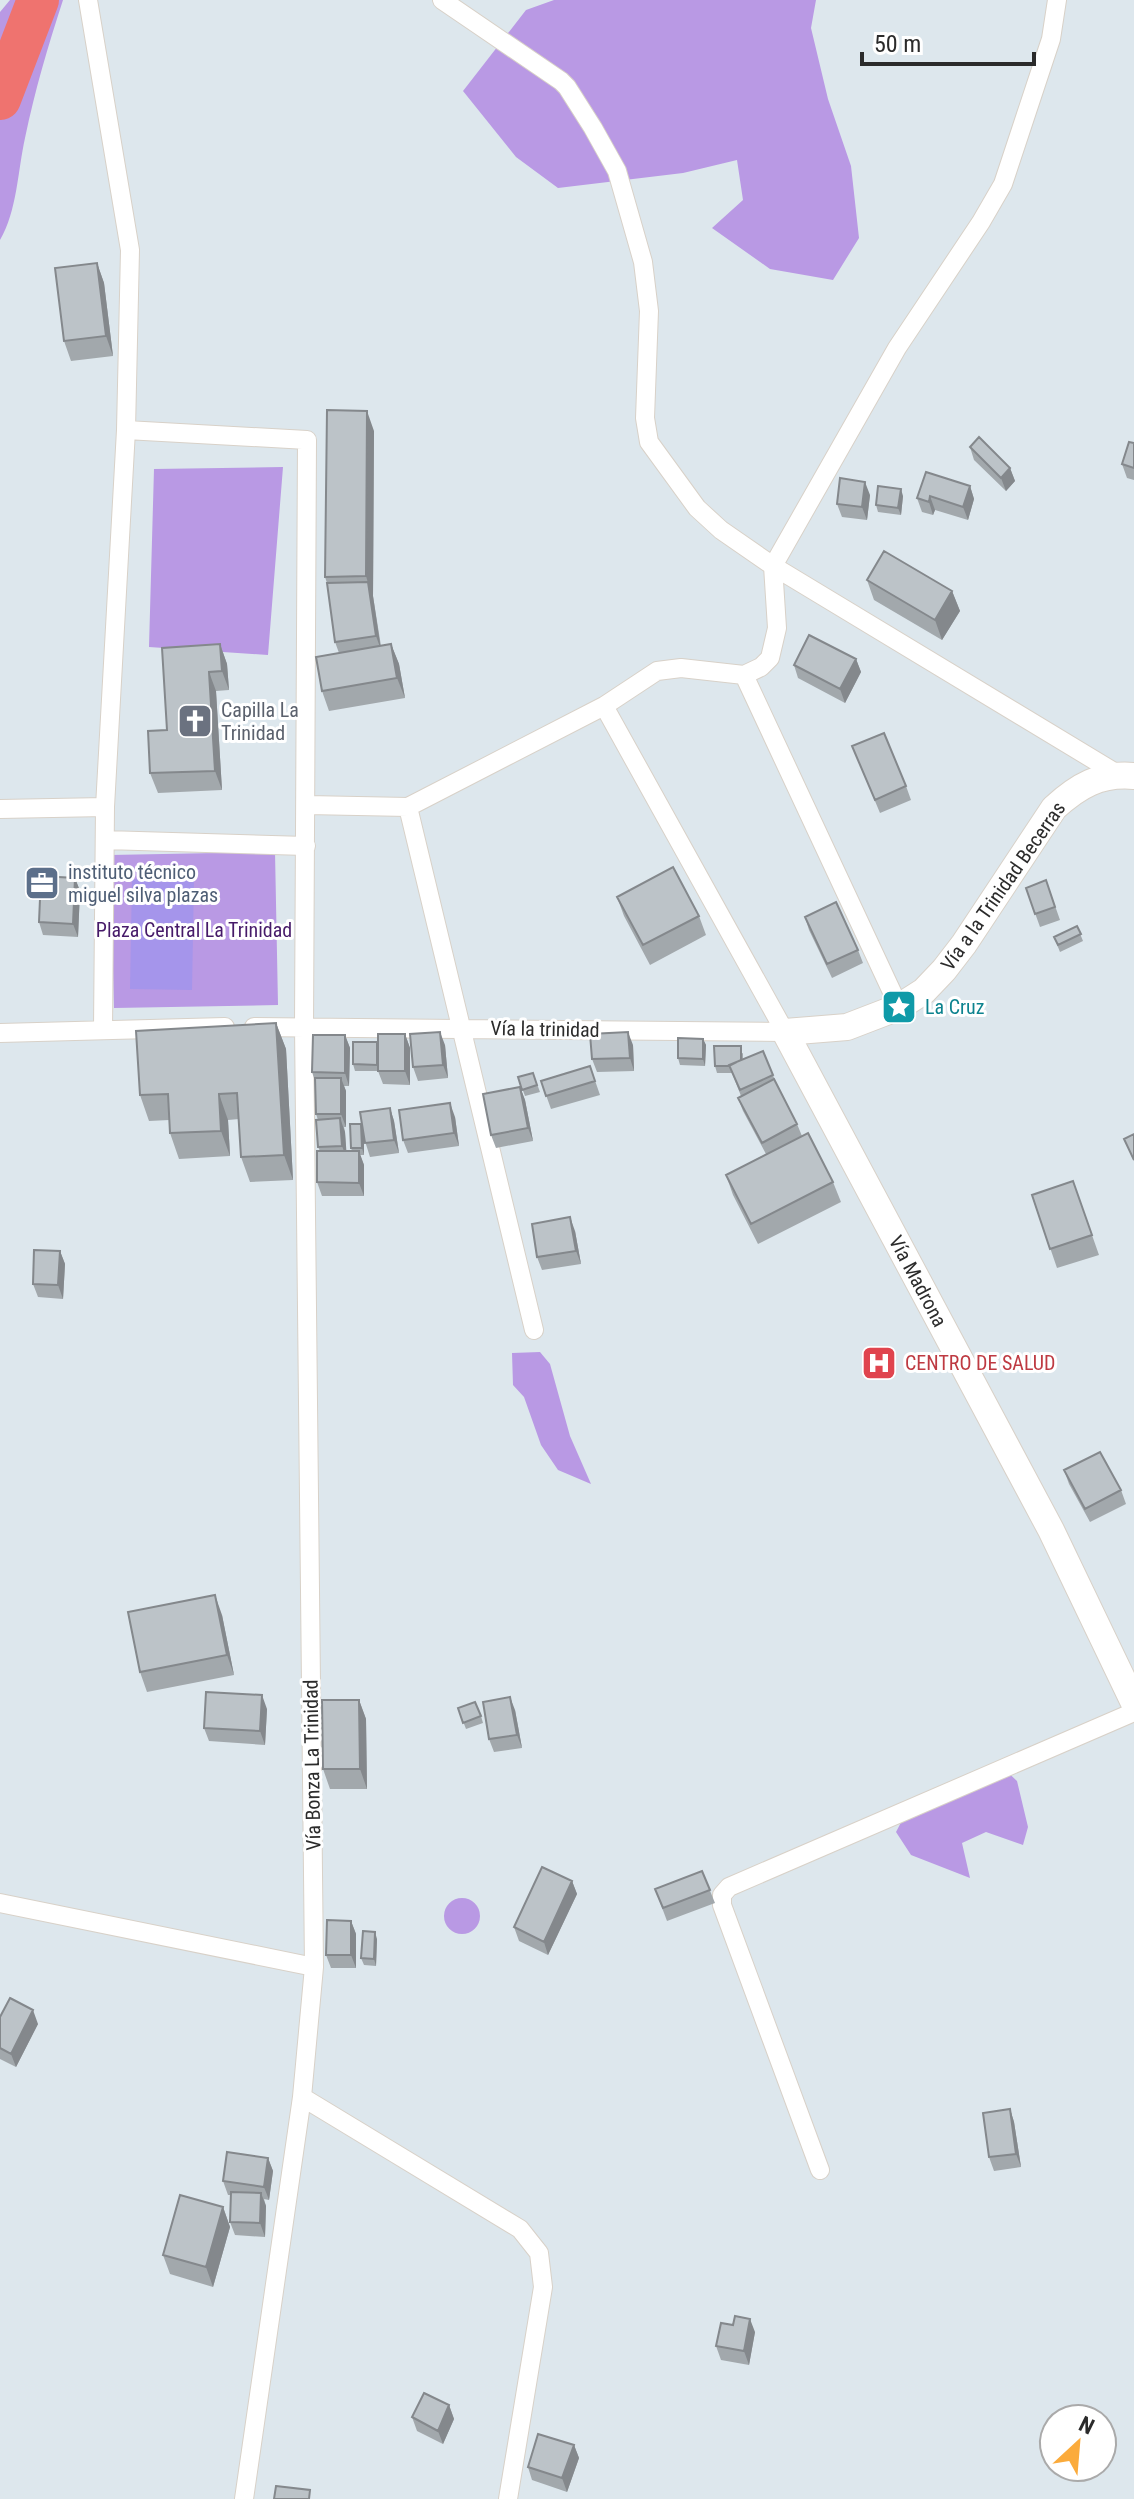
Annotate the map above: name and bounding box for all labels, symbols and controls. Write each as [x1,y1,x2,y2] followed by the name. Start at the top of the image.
[862,16,1034,66] scale bar
[874,30,921,58] text: 50 m
[221,698,299,745] place label: Capilla La Trinidad
[176,702,214,740] church icon: Capilla La Trinidad
[936,797,1070,975] street label: Vía a la Trinidad Becerras
[68,860,218,907] place label: instituto técnico miguel silva plazas
[23,864,61,902] office icon: instituto técnico miguel silva plazas
[96,918,292,942] park label: Plaza Central La Trinidad
[880,988,918,1026] place icon: La Cruz
[925,995,985,1019] place label: La Cruz
[490,1016,600,1042] street label: Vía la trinidad
[884,1231,952,1331] street label: Vía Madrona
[860,1344,898,1382] hospital icon: CENTRO DE SALUD
[905,1351,1056,1375] place label: CENTRO DE SALUD
[299,1679,325,1851] street label: Vía Bonza La Trinidad
[1038,2403,1118,2483] north arrow
[1075,2411,1098,2440] text: N

